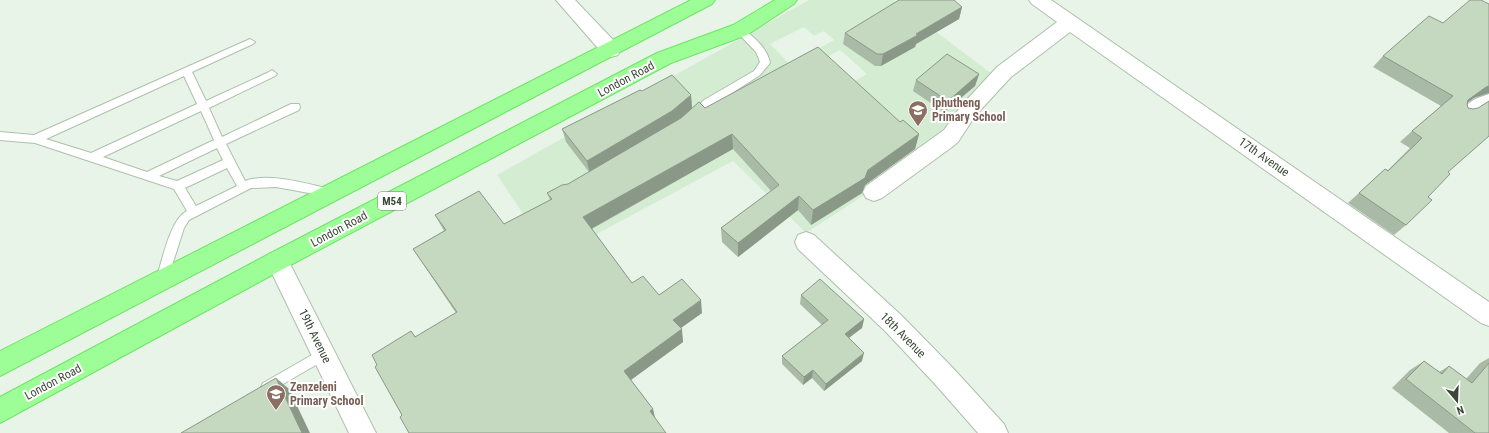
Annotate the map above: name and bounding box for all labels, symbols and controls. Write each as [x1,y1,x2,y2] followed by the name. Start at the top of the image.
[595,58,657,100] street label: London Road
[932,96,1005,124] place label: Iphutheng Primary School
[907,99,929,127] school or university icon: Iphutheng Primary School
[1236,134,1292,180] street label: 17th Avenue
[378,192,406,210] road number: M54
[308,208,370,250] street label: London Road
[296,307,334,366] street label: 19th Avenue
[877,309,929,361] street label: 18th Avenue
[22,361,84,403] street label: London Road
[290,380,363,408] place label: Zenzeleni Primary School
[1437,381,1477,421] north arrow
[265,383,287,411] school or university icon: Zenzeleni Primary School
[1455,403,1465,417] text: N

